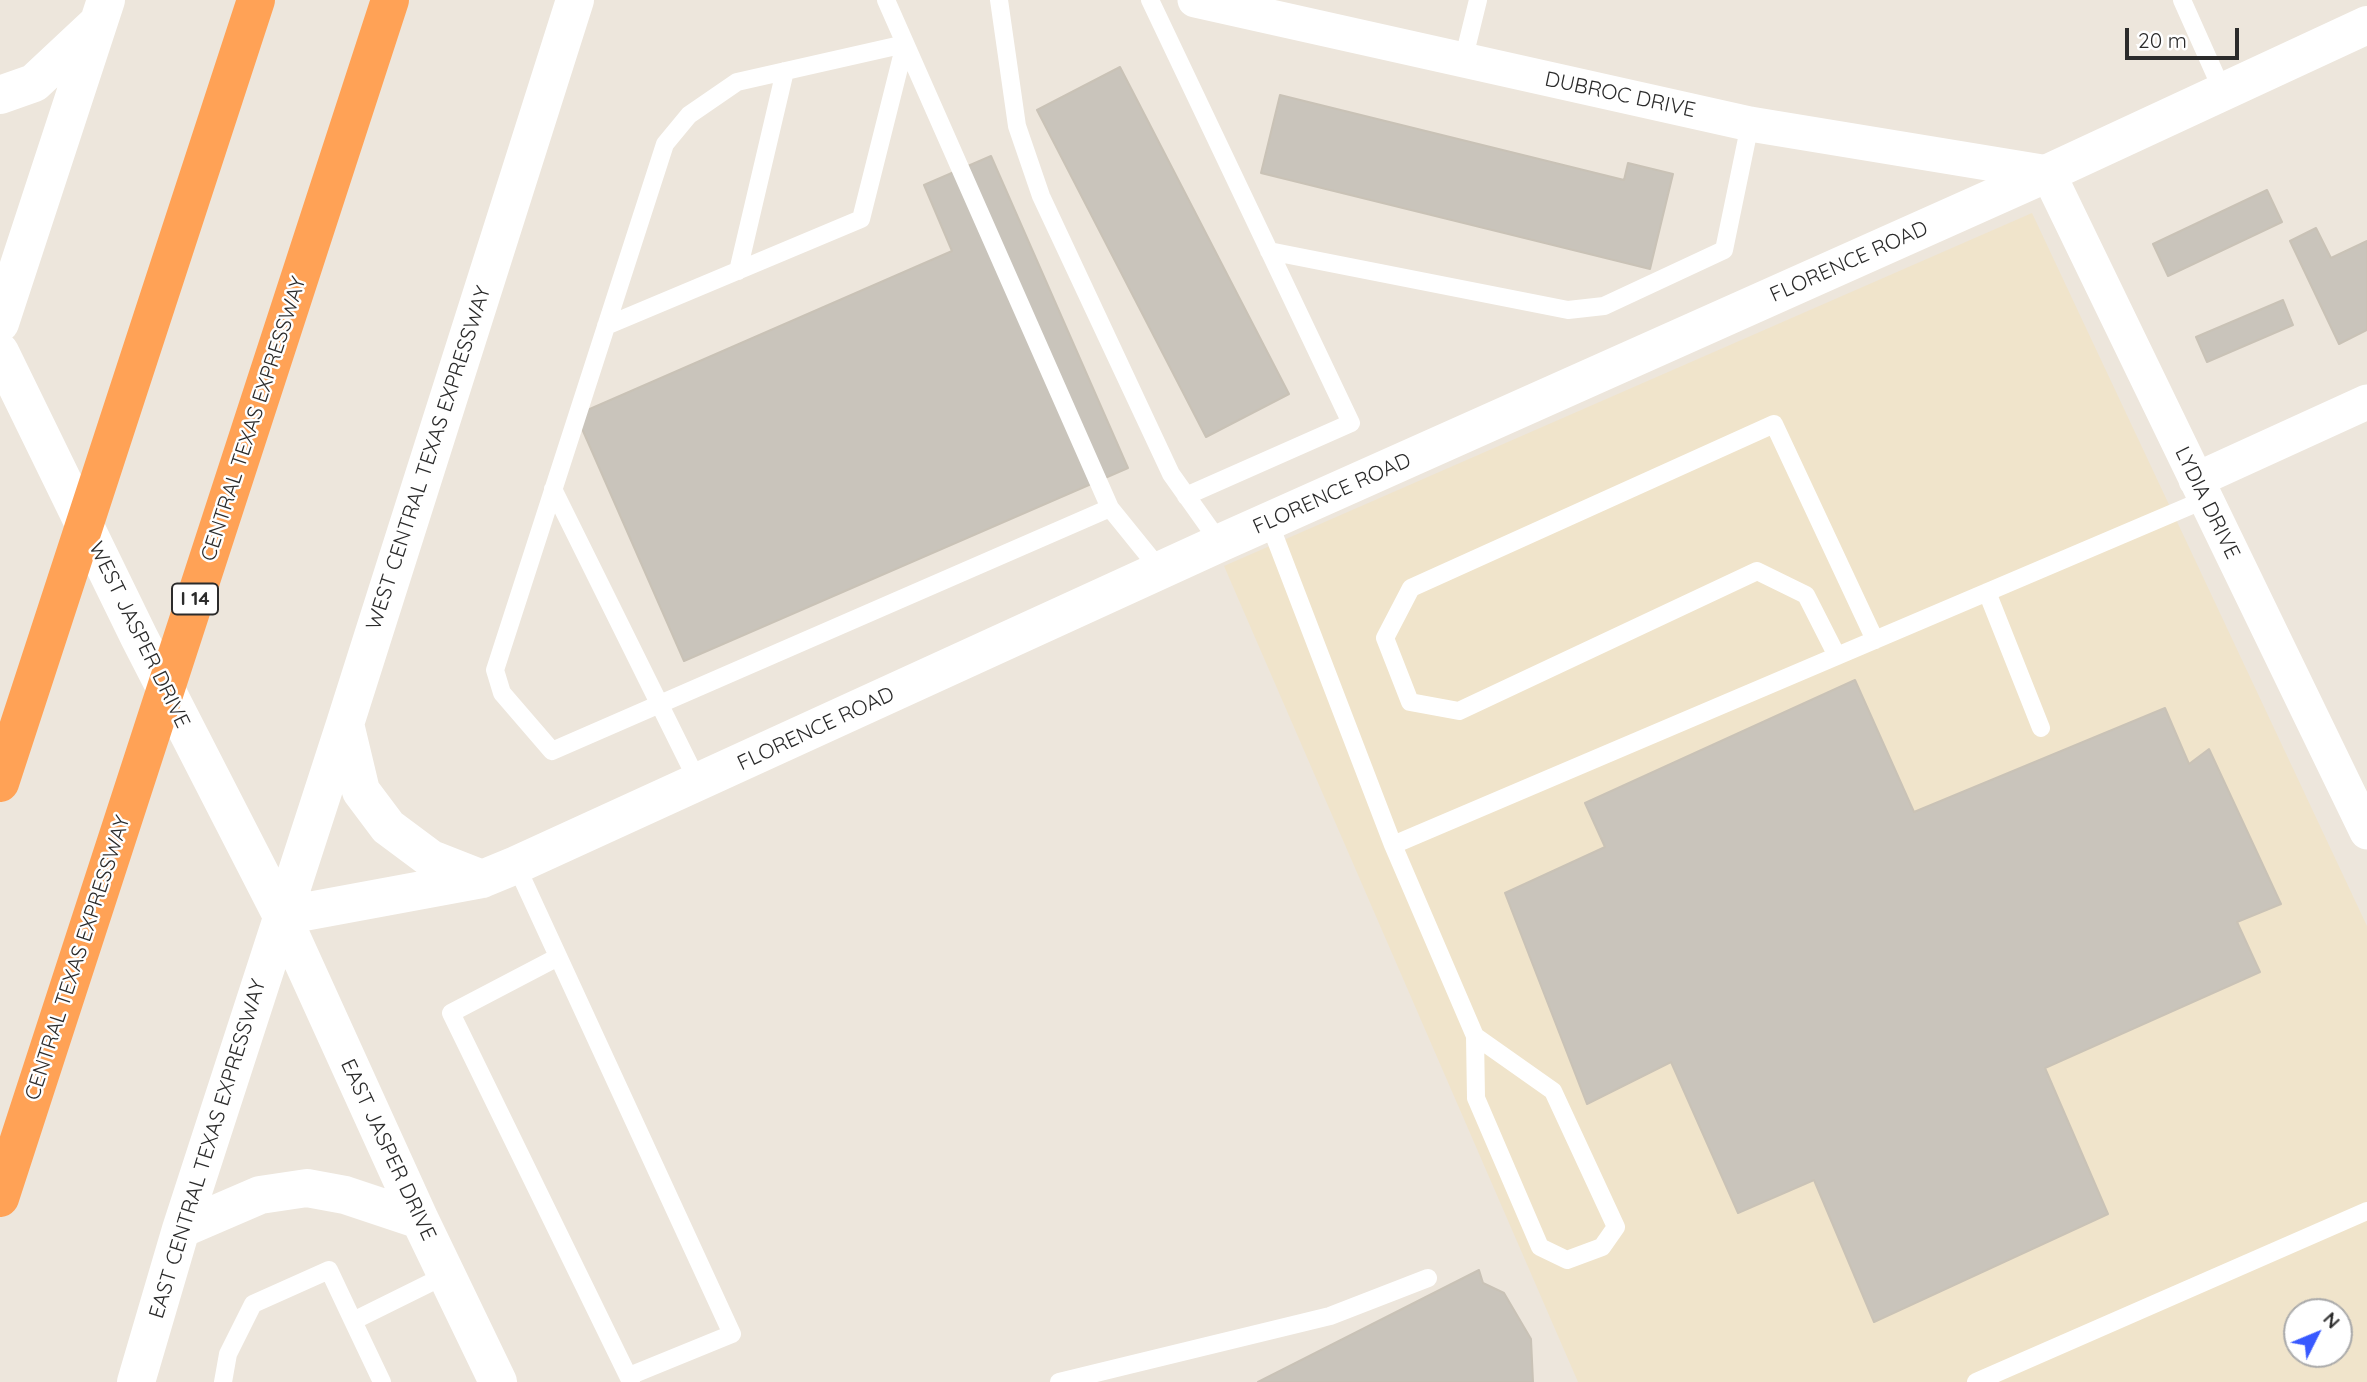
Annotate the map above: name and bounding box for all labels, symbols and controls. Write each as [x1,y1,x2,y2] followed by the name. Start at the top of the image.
[2129,14,2243,58] scale bar
[2138,27,2187,53] text: 20 m
[1542,67,1698,123] street label: DUBROC DRIVE
[1766,216,1932,308] street label: FLORENCE ROAD
[196,274,312,564] street label: CENTRAL TEXAS EXPRESSWAY
[361,283,497,633] street label: WEST CENTRAL TEXAS EXPRESSWAY
[2169,443,2245,563] street label: LYDIA DRIVE
[1249,448,1415,540] street label: FLORENCE ROAD
[83,538,195,732] street label: WEST JASPER DRIVE
[172,584,218,614] road number: I 14
[734,682,898,776] street label: FLORENCE ROAD
[20,813,136,1103] street label: CENTRAL TEXAS EXPRESSWAY
[144,976,272,1322] street label: EAST CENTRAL TEXAS EXPRESSWAY
[335,1055,441,1245] street label: EAST JASPER DRIVE
[2283,1298,2353,1368] north arrow
[2318,1307,2345,1333] text: N

